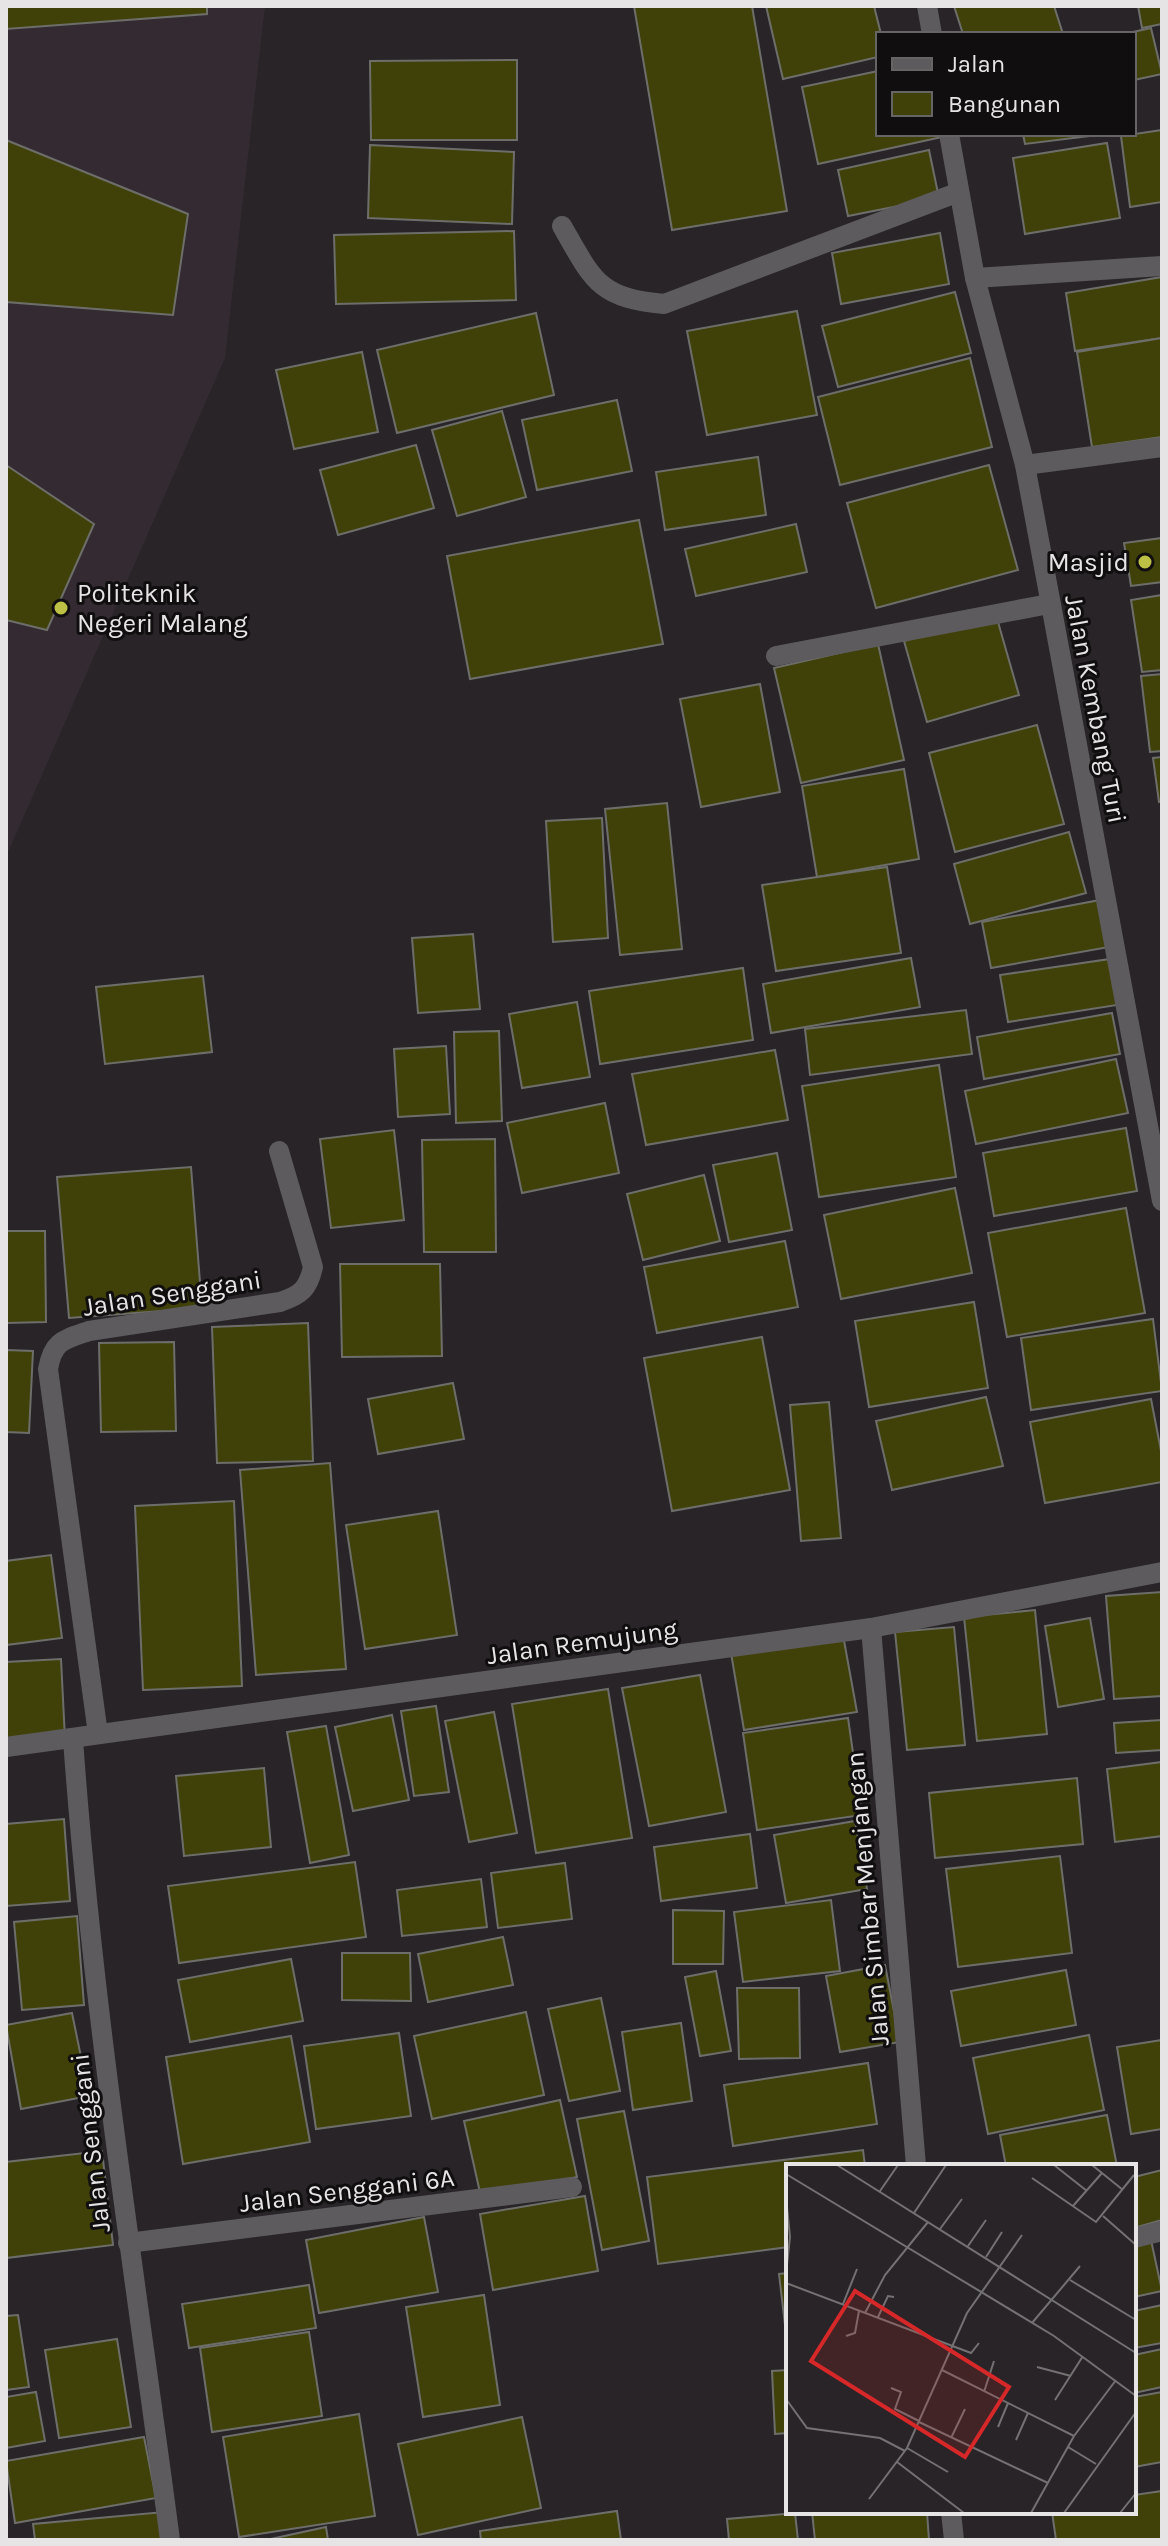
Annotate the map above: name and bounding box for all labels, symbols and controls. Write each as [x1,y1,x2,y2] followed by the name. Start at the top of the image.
[876,32,1136,136] legend
[948,50,1005,78] text: Jalan
[948,90,1061,118] text: Bangunan
[1048,547,1129,578] place label: Masjid
[1136,553,1154,571] marker: Masjid
[77,578,248,639] place label: Politeknik Negeri Malang
[1058,592,1133,826] street label: Jalan Kembang Turi
[52,599,70,617] marker: Politeknik Negeri Malang
[81,1264,263,1323] street label: Jalan Senggani
[485,1614,680,1671] street label: Jalan Remujung
[839,1751,896,2047] street label: Jalan Simbar Menjangan
[64,2052,117,2234] street label: Jalan Senggani
[238,2162,456,2219] street label: Jalan Senggani 6A
[786,2164,1136,2514] inset map

